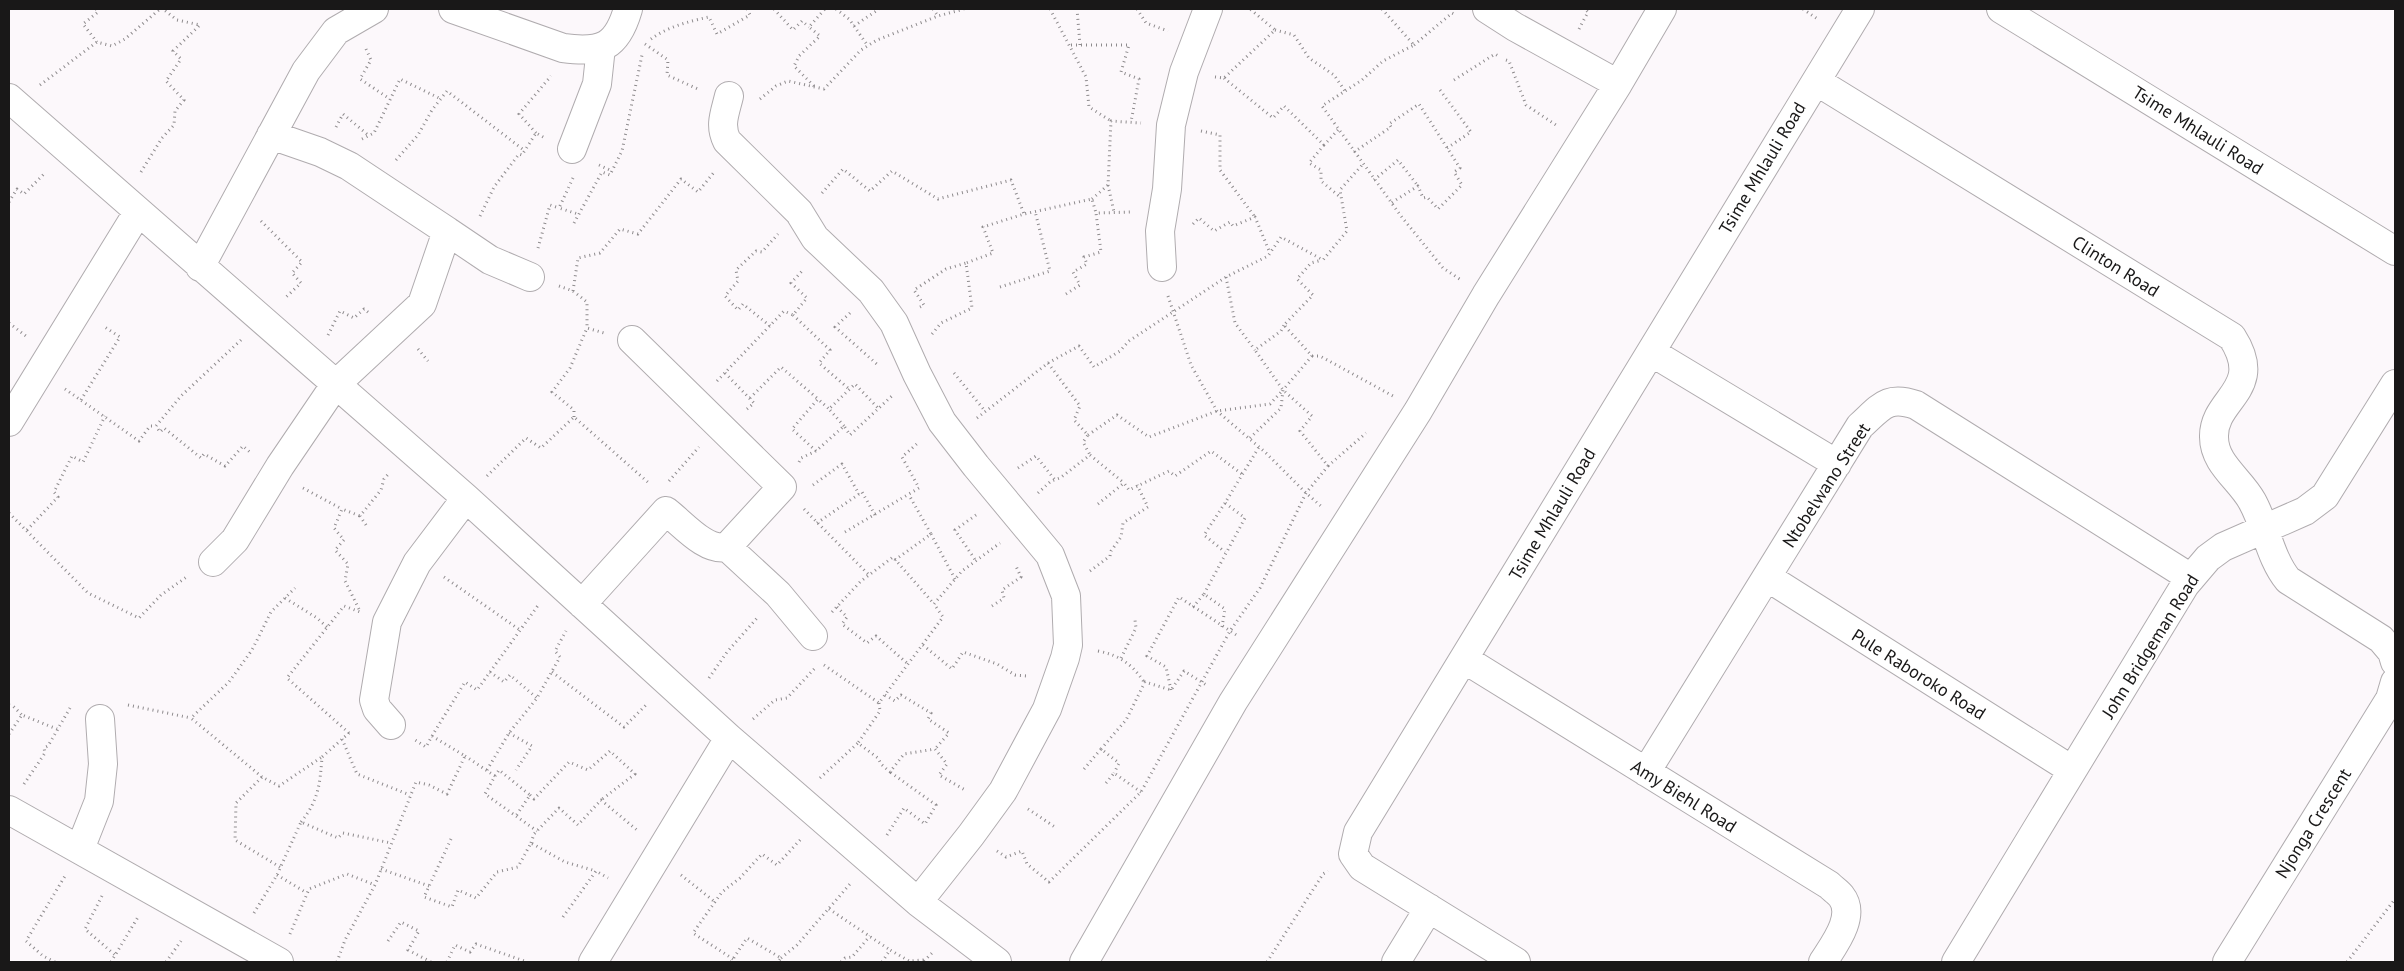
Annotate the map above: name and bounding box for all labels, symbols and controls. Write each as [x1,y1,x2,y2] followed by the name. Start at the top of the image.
[2128,80,2268,180] street label: Tsime Mhlauli Road
[1714,98,1810,238] street label: Tsime Mhlauli Road
[2068,230,2164,302] street label: Clinton Road
[1777,418,1875,552] street label: Ntobelwano Street
[1504,444,1600,584] street label: Tsime Mhlauli Road
[2096,570,2204,723] street label: John Bridgeman Road
[1848,623,1990,725] street label: Pule Raboroko Road
[1627,754,1741,838] street label: Amy Biehl Road
[2270,764,2356,882] street label: Njonga Crescent

